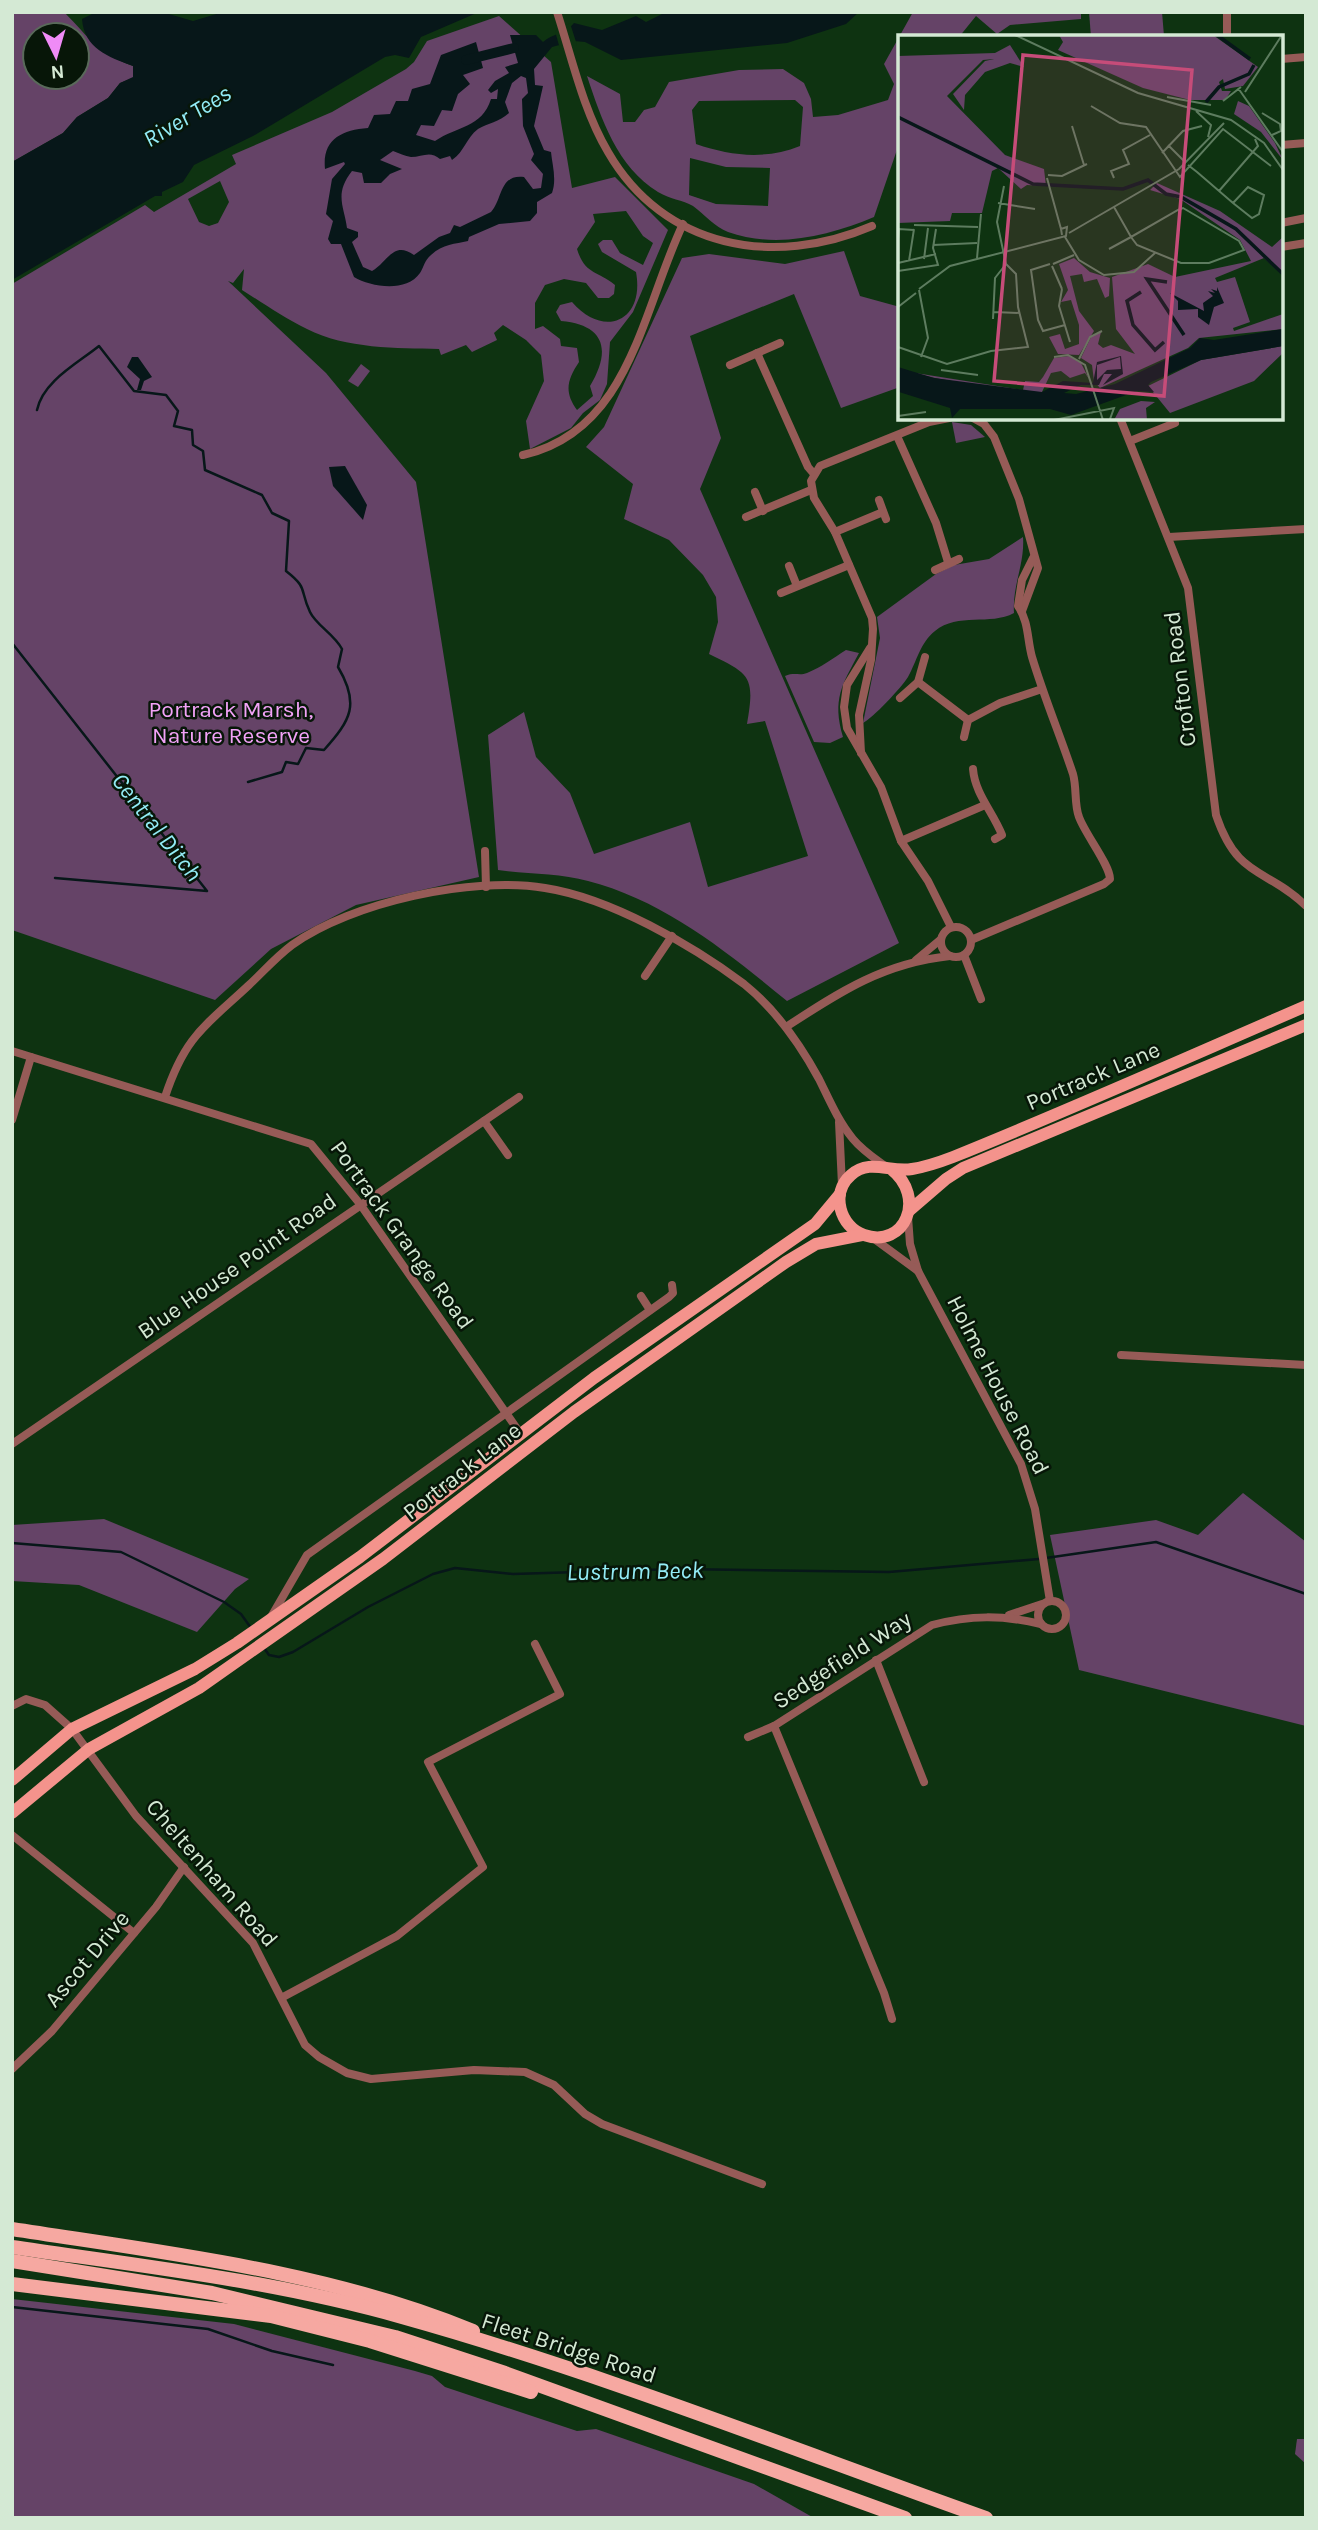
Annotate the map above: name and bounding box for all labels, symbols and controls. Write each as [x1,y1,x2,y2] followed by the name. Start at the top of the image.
[21,21,91,91] north arrow
[898,35,1283,420] inset map
[50,60,65,83] text: N
[138,79,236,153] water label: River Tees
[1158,610,1202,748] street label: Crofton Road
[149,696,314,749] park label: Portrack Marsh, Nature Reserve
[106,767,208,887] water label: Central Ditch
[1022,1036,1164,1116] street label: Portrack Lane
[325,1135,479,1335] street label: Portrack Grange Road
[132,1187,342,1345] street label: Blue House Point Road
[941,1291,1055,1479] street label: Holme House Road
[397,1416,527,1526] street label: Portrack Lane
[566,1556,705,1586] water label: Lustrum Beck
[768,1605,916,1715] street label: Sedgefield Way
[140,1794,284,1952] street label: Cheltenham Road
[39,1905,135,2013] street label: Ascot Drive
[478,2307,660,2389] street label: Fleet Bridge Road

